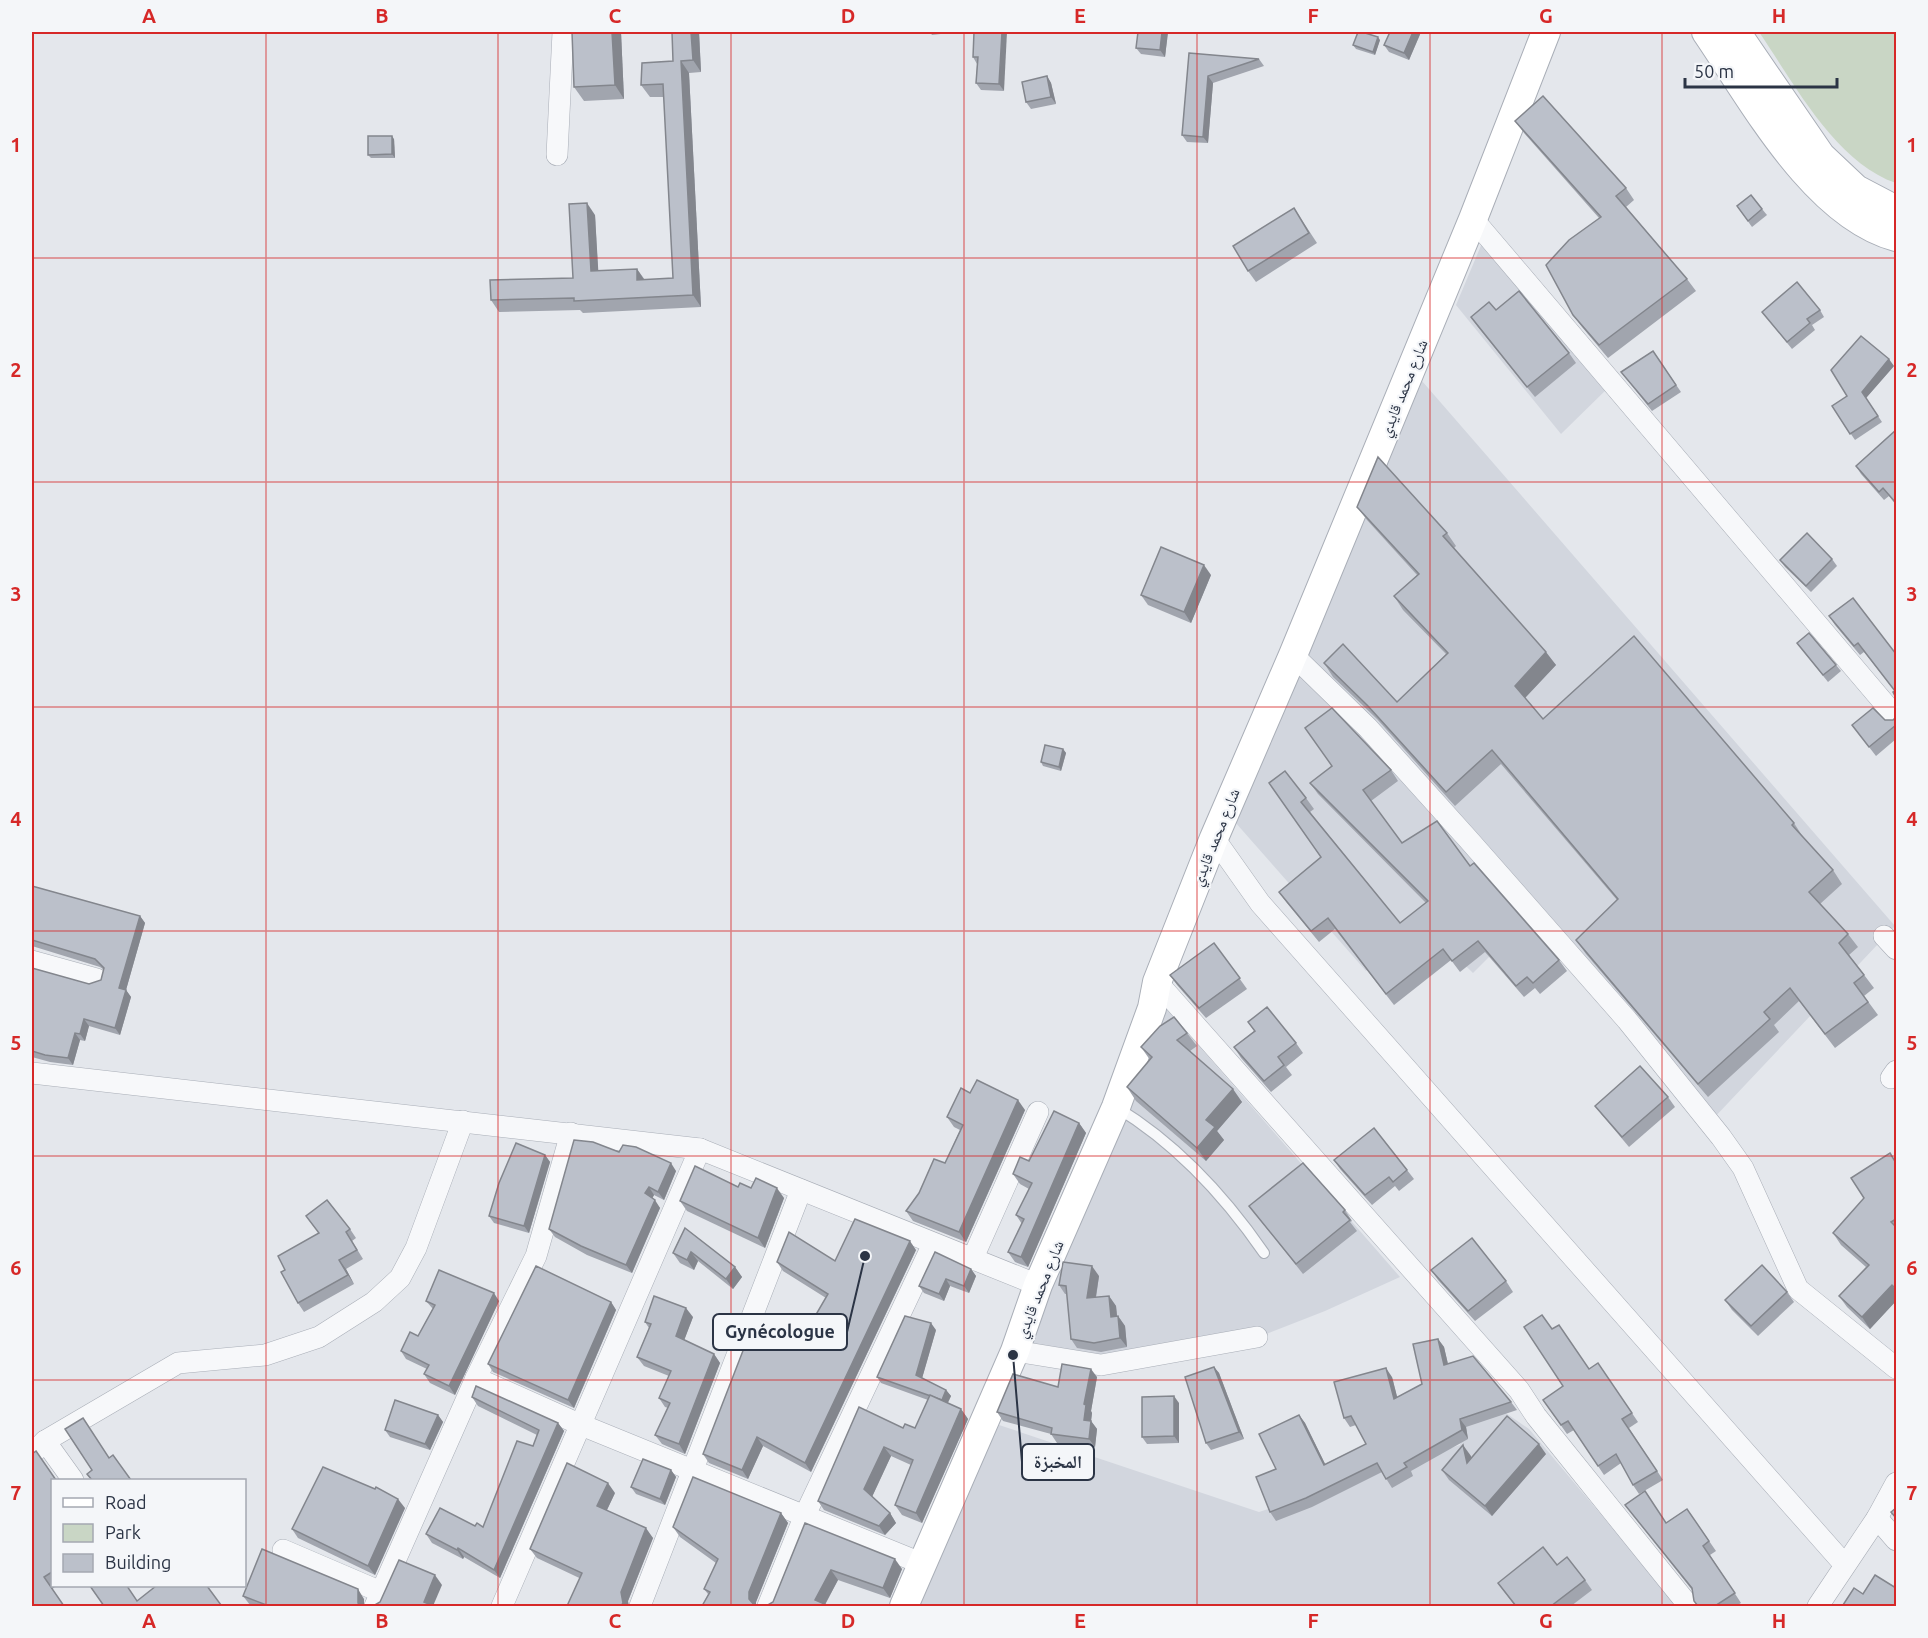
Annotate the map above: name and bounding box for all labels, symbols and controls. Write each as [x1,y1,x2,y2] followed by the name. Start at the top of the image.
[142,4,156,27] text: A
[375,4,389,27] text: B
[609,4,622,27] text: C
[841,4,855,27] text: D
[1074,4,1086,27] text: E
[1307,4,1319,27] text: F
[1539,4,1553,27] text: G
[1772,4,1786,27] text: H
[1685,51,1836,89] scale bar
[1694,61,1734,81] text: 50 m
[10,133,22,156] text: 1
[1906,133,1918,156] text: 1
[1375,337,1435,441] street label: شارع محمد قايدي
[10,358,22,381] text: 2
[1906,358,1918,381] text: 2
[10,582,22,605] text: 3
[1906,582,1918,605] text: 3
[1187,786,1247,890] street label: شارع محمد قايدي
[10,807,22,830] text: 4
[1906,807,1918,830] text: 4
[10,1031,22,1054] text: 5
[1906,1031,1918,1054] text: 5
[1011,1238,1071,1342] street label: شارع محمد قايدي
[10,1256,22,1279] text: 6
[1906,1256,1918,1279] text: 6
[713,1314,847,1350] callout: Gynécologue
[725,1321,835,1341] text: Gynécologue
[1022,1444,1094,1480] callout: المخبزة
[1034,1451,1082,1473] text: المخبزة
[51,1479,246,1587] legend
[10,1481,22,1504] text: 7
[1906,1481,1918,1504] text: 7
[105,1492,147,1512] text: Road
[105,1522,141,1542] text: Park
[105,1552,171,1572] text: Building
[142,1609,156,1632] text: A
[375,1609,389,1632] text: B
[609,1609,622,1632] text: C
[841,1609,855,1632] text: D
[1074,1609,1086,1632] text: E
[1307,1609,1319,1632] text: F
[1539,1609,1553,1632] text: G
[1772,1609,1786,1632] text: H

